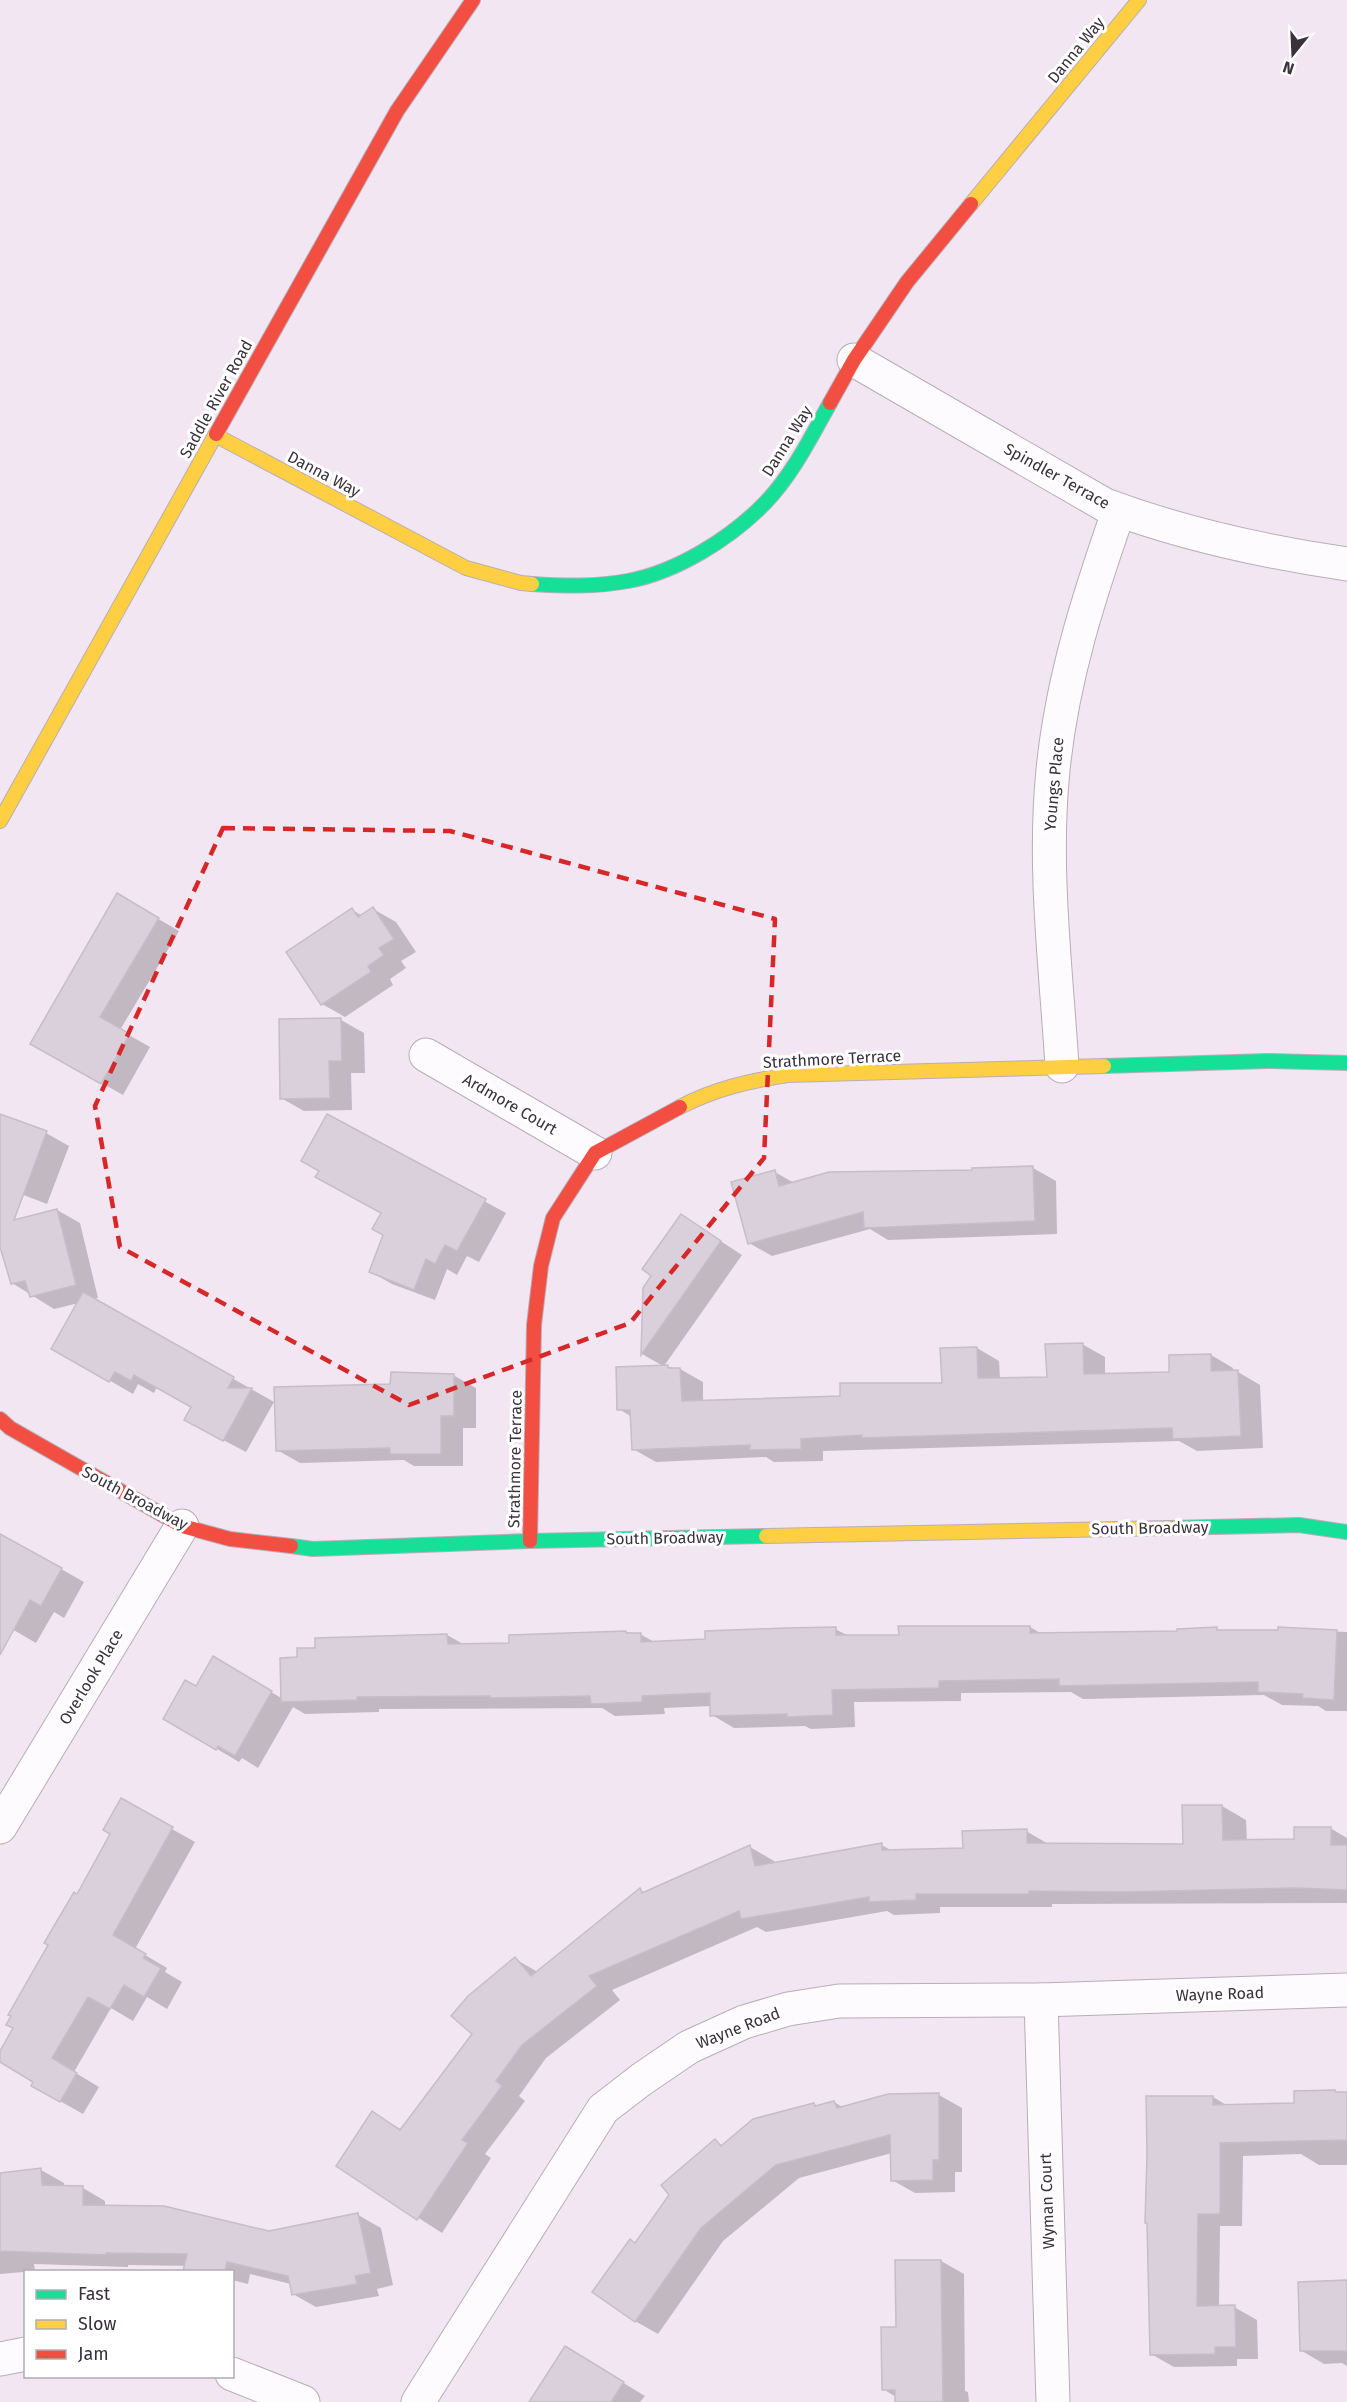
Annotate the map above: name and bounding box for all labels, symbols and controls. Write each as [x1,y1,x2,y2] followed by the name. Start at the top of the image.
[1044,13,1109,87] street label: Danna Way
[1263,24,1323,84] north arrow
[1281,57,1296,78] text: N
[176,337,256,461] street label: Saddle River Road
[758,402,816,480] street label: Danna Way
[1001,439,1113,513] street label: Spindler Terrace
[284,447,364,501] street label: Danna Way
[1040,736,1068,832] street label: Youngs Place
[762,1046,902,1072] street label: Strathmore Terrace
[460,1069,561,1139] street label: Ardmore Court
[504,1390,526,1528] street label: Strathmore Terrace
[79,1462,191,1534] street label: South Broadway
[1091,1517,1209,1539] street label: South Broadway
[606,1527,724,1549] street label: South Broadway
[55,1626,127,1728] street label: Overlook Place
[1176,1983,1264,2005] street label: Wayne Road
[693,2003,783,2053] street label: Wayne Road
[1036,2152,1058,2249] street label: Wyman Court
[24,2270,234,2378] legend
[78,2283,111,2305] text: Fast
[78,2313,117,2335] text: Slow
[78,2343,109,2365] text: Jam

